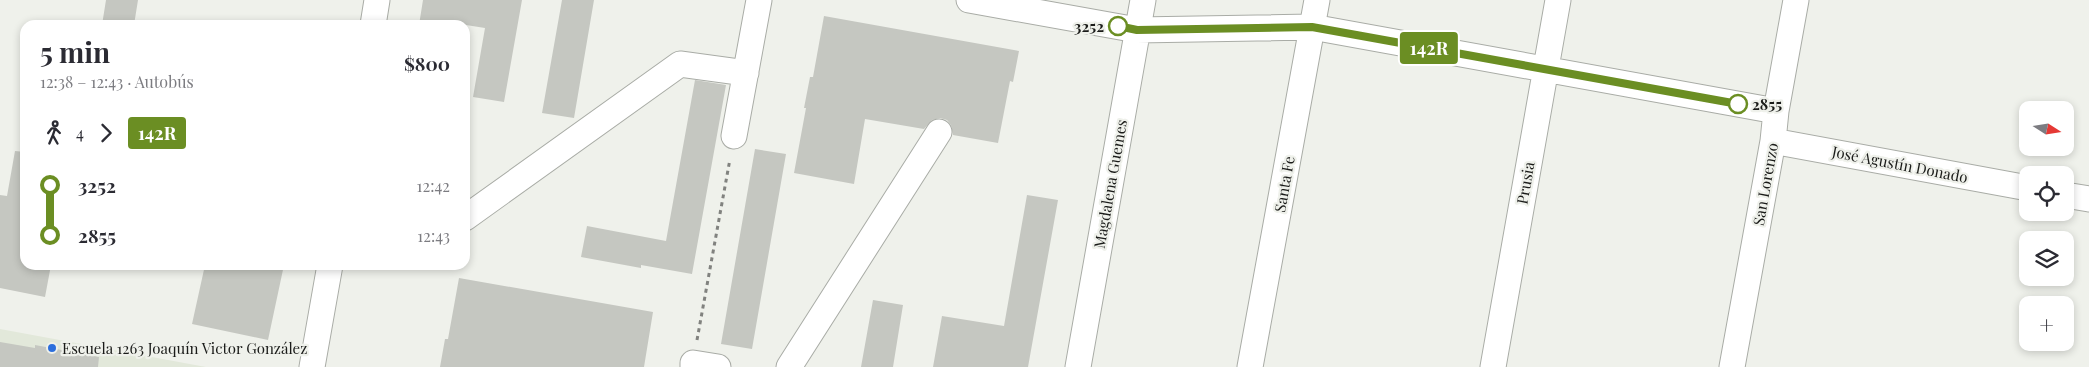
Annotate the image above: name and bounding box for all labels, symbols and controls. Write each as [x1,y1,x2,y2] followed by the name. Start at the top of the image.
[1074,16,1104,36] place label: 3252
[1108,16,1128,36] marker: 3252
[1394,32,1464,64] line badge: 142R
[40,33,110,70] text: 5 min
[1410,36,1448,60] text: 142R
[404,50,450,76] text: $800
[40,71,194,92] text: 12:38 – 12:43 · Autobús
[1728,94,1748,114] marker: 2855
[1752,94,1782,114] place label: 2855
[2019,101,2074,156] north arrow
[2019,101,2074,351] map controls
[1089,118,1131,250] street label: Magdalena Guemes
[40,119,68,147] icon: walk
[92,119,120,147] icon: forward
[138,121,176,145] text: 142R
[76,122,84,143] text: 4
[1748,141,1782,227] street label: San Lorenzo
[1829,141,1970,187] street label: José Agustín Donado
[1269,154,1299,214] street label: Santa Fe
[1511,160,1539,206] street label: Prusia
[2019,166,2074,221] button: locate
[78,172,116,198] text: 3252
[417,175,450,196] text: 12:42
[78,222,116,248] text: 2855
[417,225,450,246] text: 12:43
[2019,231,2074,286] button: layers
[2019,296,2074,351] button: +
[62,338,307,358] place label: Escuela 1263 Joaquín Victor González
[46,342,58,354] marker: Escuela 1263 Joaquín Victor González

